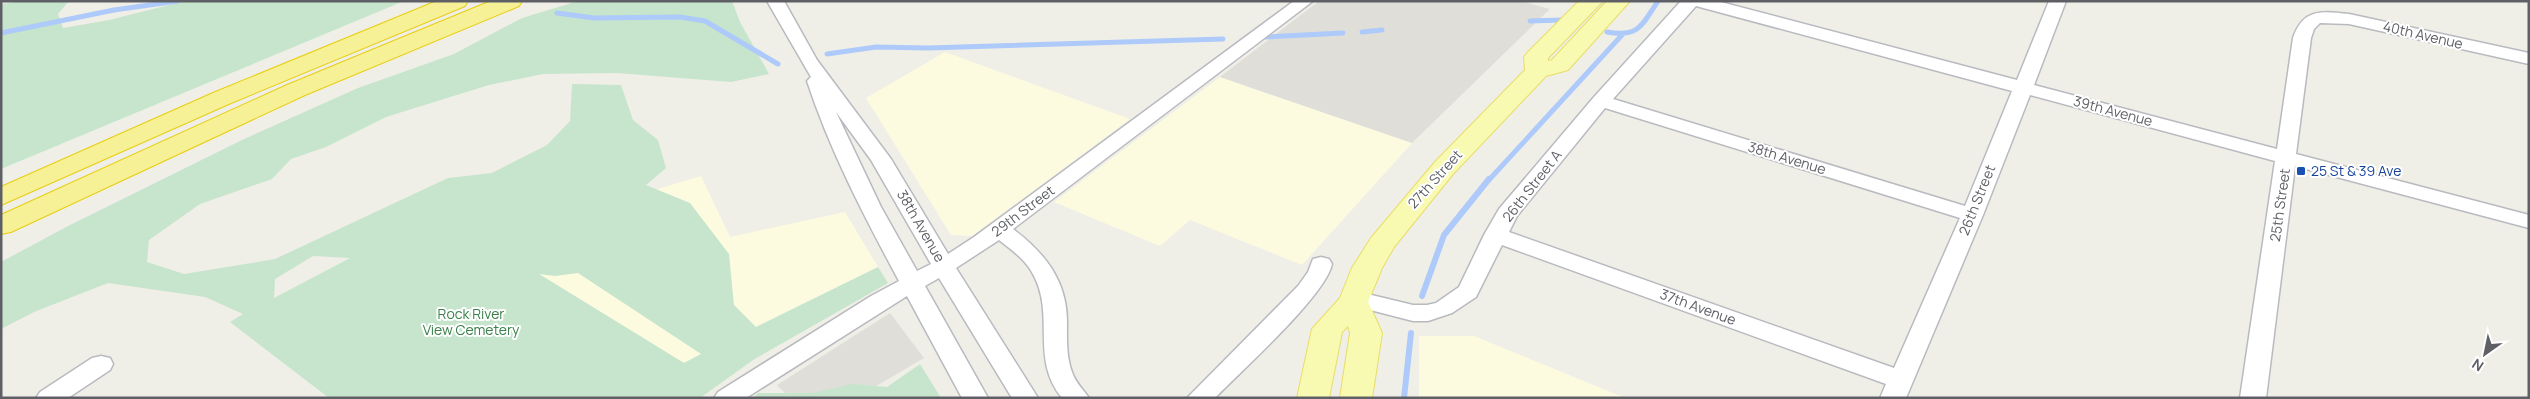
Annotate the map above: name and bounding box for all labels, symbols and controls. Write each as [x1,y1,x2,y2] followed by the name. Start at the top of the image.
[2381,16,2465,53] street label: 40th Avenue
[2072,91,2155,130] street label: 39th Avenue
[1746,137,1828,178] street label: 38th Avenue
[1403,145,1466,212] street label: 27th Street
[1498,146,1566,225] street label: 26th Street A
[1954,161,1999,238] street label: 26th Street
[2311,161,2401,180] place label: 25 St & 39 Ave
[2295,165,2307,177] marker: 25 St & 39 Ave
[2265,167,2294,243] street label: 25th Street
[987,180,1058,241] street label: 29th Street
[893,186,950,265] street label: 38th Avenue
[1658,284,1739,329] street label: 37th Avenue
[423,304,520,339] park label: Rock River View Cemetery
[2460,329,2510,379] north arrow
[2468,355,2487,376] text: N

